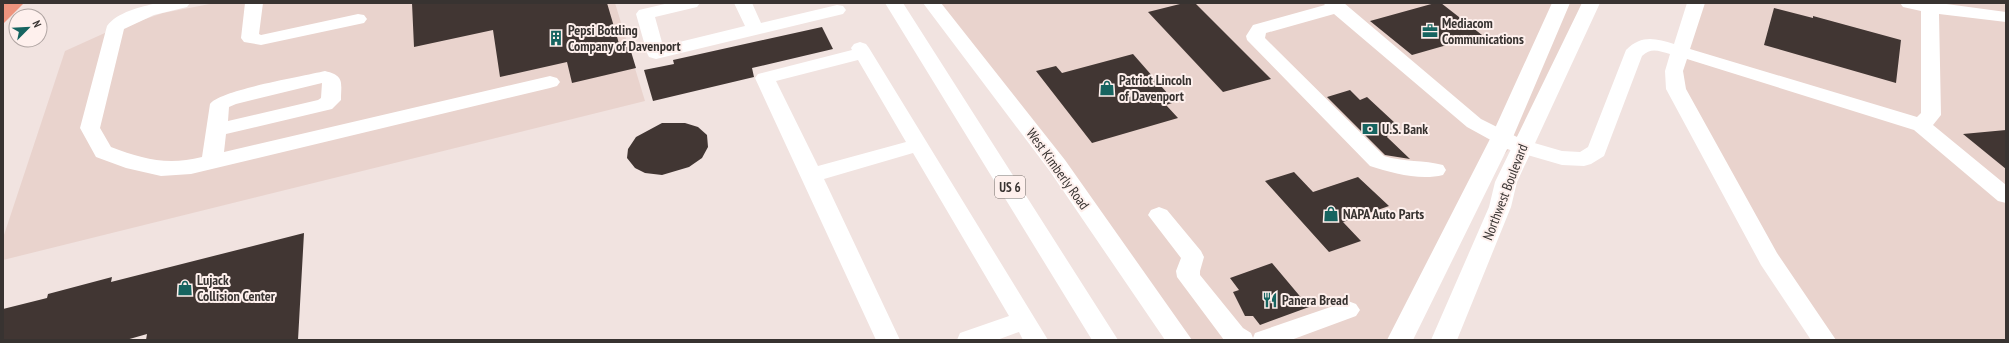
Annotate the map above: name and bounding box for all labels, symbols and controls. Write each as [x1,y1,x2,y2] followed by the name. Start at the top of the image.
[8,8,48,48] north arrow
[1442,14,1524,48] place label: Mediacom Communications
[30,18,45,30] text: N
[568,21,681,55] place label: Pepsi Bottling Company of Davenport
[1421,22,1439,40] office icon: Mediacom Communications
[547,29,565,47] building icon: Pepsi Bottling Company of Davenport
[1119,71,1192,105] place label: Patriot Lincoln of Davenport
[1098,79,1116,97] shop icon: Patriot Lincoln of Davenport
[1361,120,1379,138] bank icon: U.S. Bank
[1382,120,1428,138] place label: U.S. Bank
[1023,125,1093,213] street label: West Kimberly Road
[1478,141,1532,243] street label: Northwest Boulevard
[995,176,1025,198] road number: US 6
[1322,205,1340,223] shop icon: NAPA Auto Parts
[1343,205,1424,223] place label: NAPA Auto Parts
[197,271,276,305] place label: Lujack Collision Center
[176,279,194,297] shop icon: Lujack Collision Center
[1261,291,1279,309] restaurant icon: Panera Bread
[1282,291,1348,309] place label: Panera Bread

